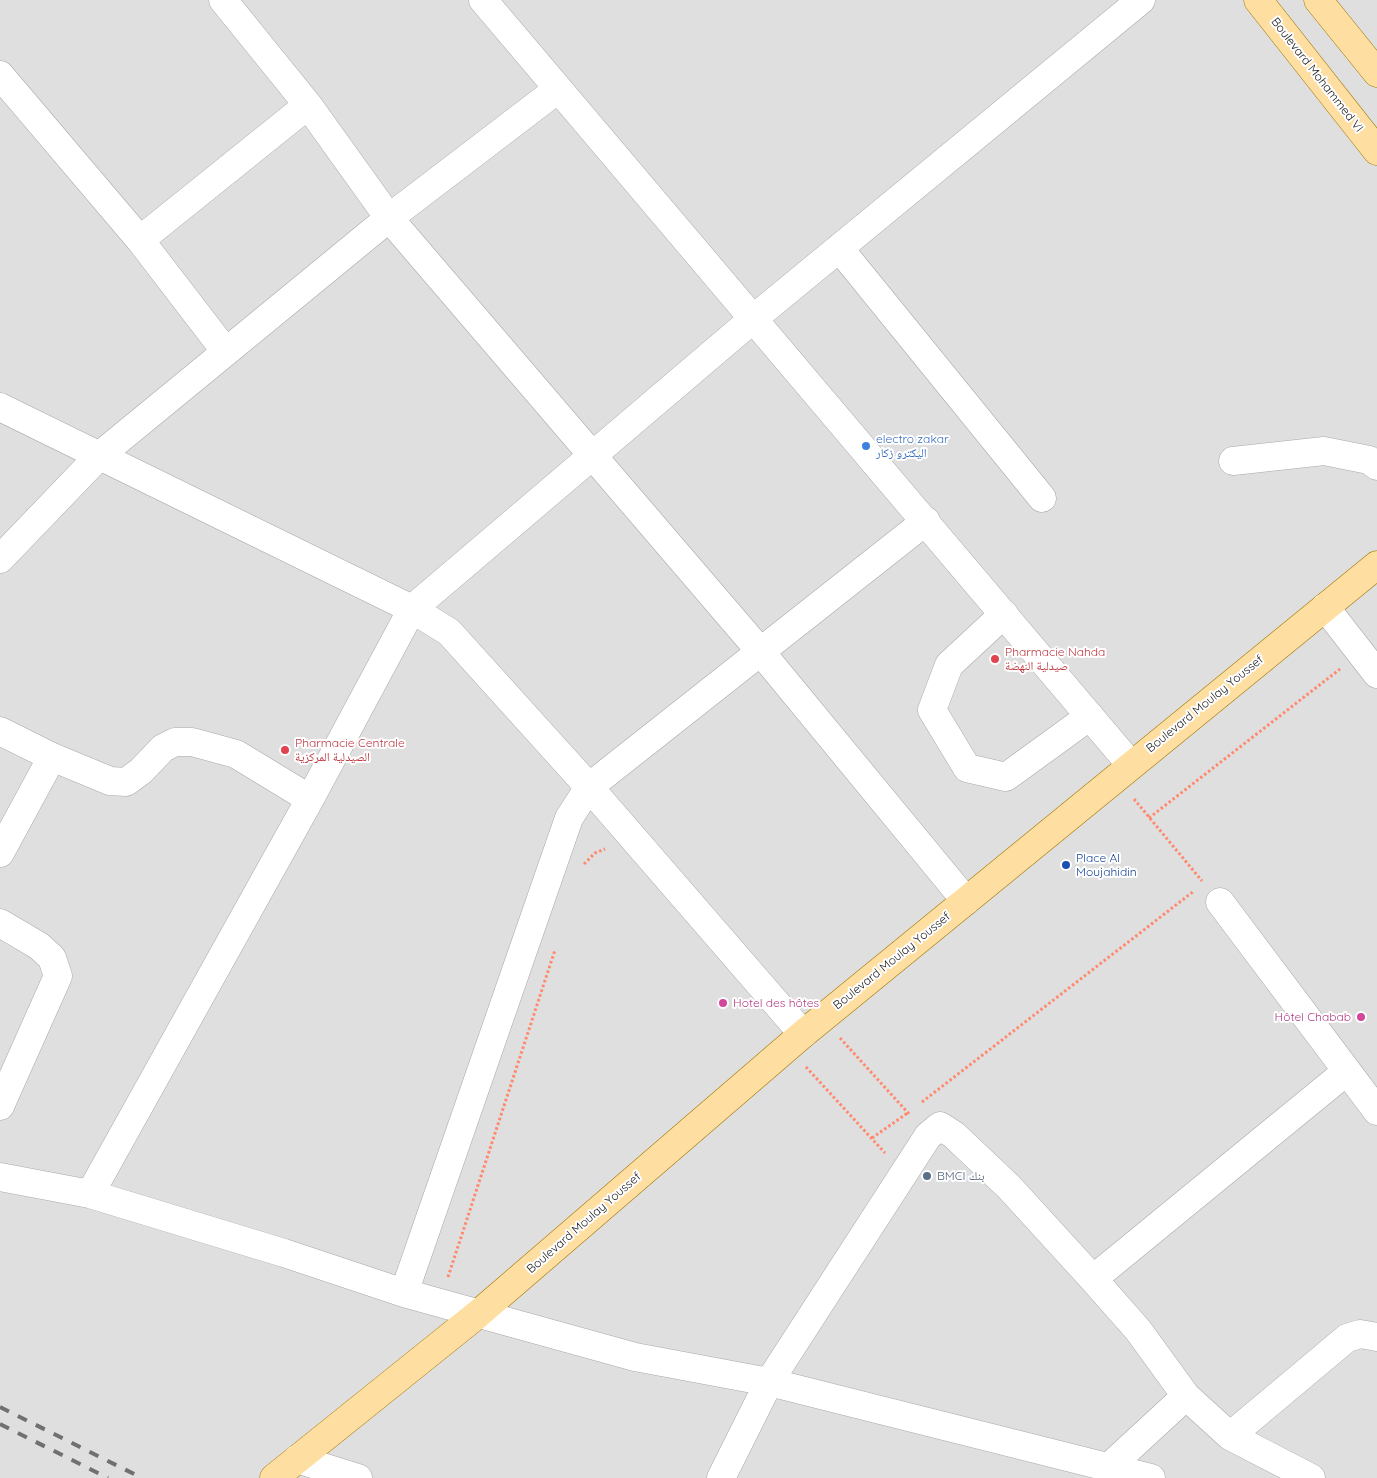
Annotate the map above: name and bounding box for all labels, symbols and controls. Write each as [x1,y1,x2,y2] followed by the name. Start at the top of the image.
[1268,15,1366,135] street label: Boulevard Mohammed VI
[876,432,949,460] place label: electro zakar اليكترو زكار
[860,440,872,452] marker: electro zakar اليكترو زكار
[1005,645,1105,673] place label: Pharmacie Nahda صيدلية النهضة
[1144,652,1266,756] street label: Boulevard Moulay Youssef
[989,653,1001,665] marker: Pharmacie Nahda صيدلية النهضة
[295,736,405,764] place label: Pharmacie Centrale الصيدلية المركزية
[279,744,291,756] marker: Pharmacie Centrale الصيدلية المركزية
[1076,851,1137,879] place label: Place Al Moujahidin
[1060,859,1072,871] marker: Place Al Moujahidin
[831,909,953,1013] street label: Boulevard Moulay Youssef
[733,996,819,1010] place label: Hotel des hôtes
[717,997,729,1009] marker: Hotel des hôtes
[1275,1010,1351,1024] place label: Hôtel Chabab
[1355,1011,1367,1023] marker: Hôtel Chabab
[937,1169,984,1183] place label: BMCI بنك
[524,1170,644,1276] street label: Boulevard Moulay Youssef
[921,1170,933,1182] marker: BMCI بنك

